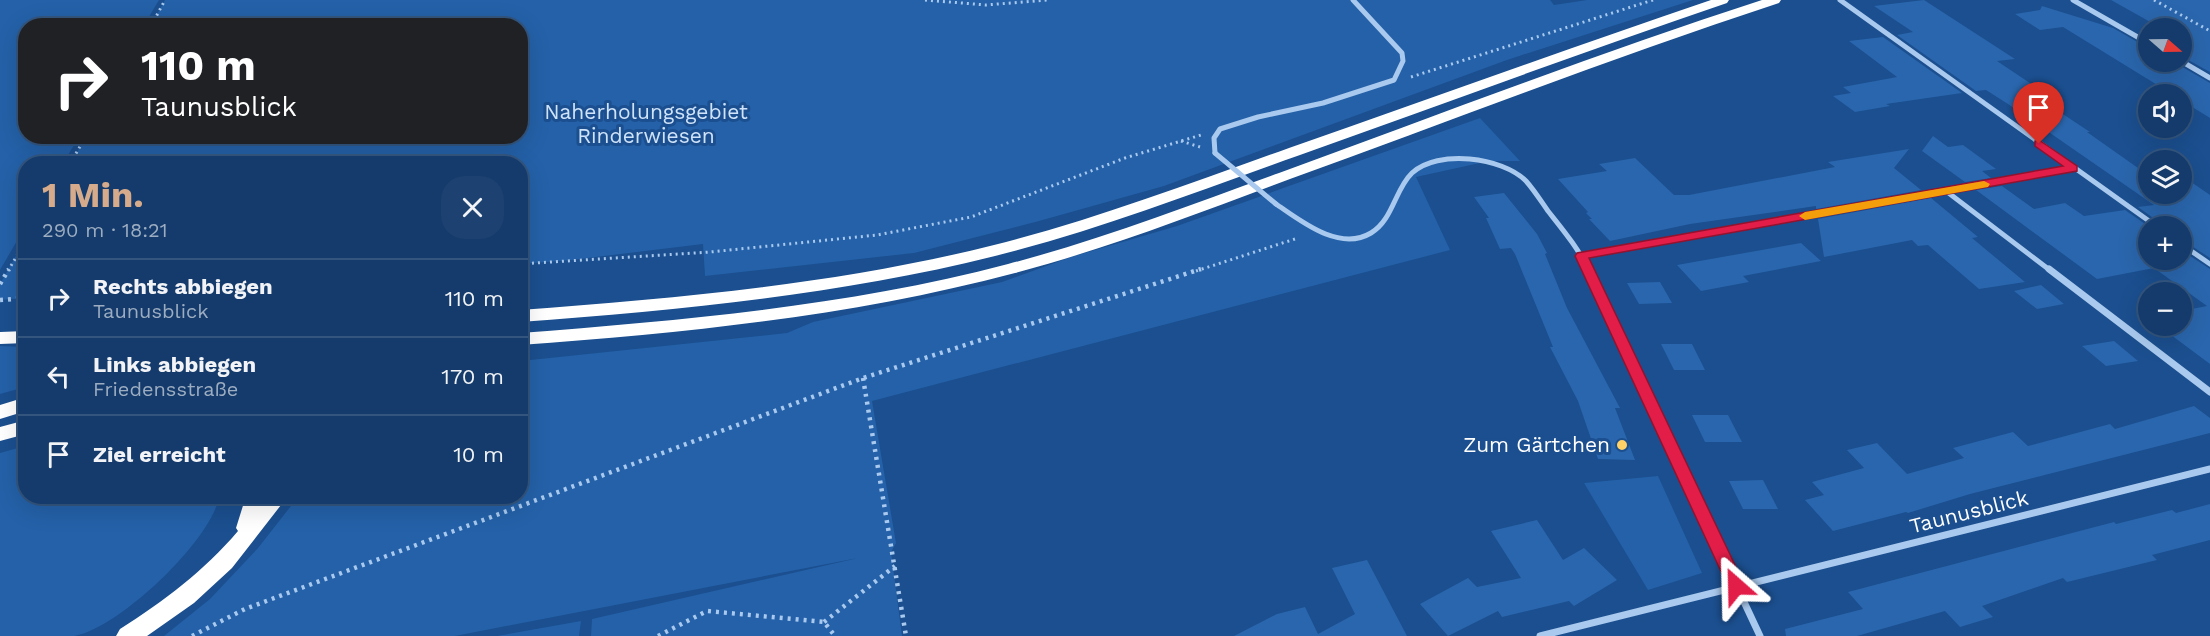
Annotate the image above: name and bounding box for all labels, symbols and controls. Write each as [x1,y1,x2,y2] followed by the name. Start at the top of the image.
[2138,18,2192,72] north arrow
[2138,18,2192,336] map controls
[141,41,256,90] text: 110 m
[42,42,120,120] icon: right
[2013,82,2064,144] pin
[2138,84,2192,138] button: sound
[141,91,297,123] text: Taunusblick
[2022,91,2055,124] icon: arrive
[544,99,748,148] park label: Naherholungsgebiet Rinderwiesen
[2138,150,2192,204] button: layers
[42,174,144,216] text: 1 Min.
[441,176,504,239] button: close
[2138,216,2192,270] button: +
[42,218,168,242] text: 290 m · 18:21
[93,274,273,299] text: Rechts abbiegen
[42,282,75,315] icon: right
[2138,282,2192,336] button: −
[445,286,504,311] text: 110 m
[93,299,209,323] text: Taunusblick
[93,352,256,377] text: Links abbiegen
[42,360,75,393] icon: left
[441,364,504,389] text: 170 m
[93,377,238,401] text: Friedensstraße
[1463,432,1610,457] place label: Zum Gärtchen
[42,438,75,471] icon: arrive
[1615,438,1629,452] marker: Zum Gärtchen
[93,442,226,467] text: Ziel erreicht
[453,442,504,467] text: 10 m
[1907,485,2031,538] street label: Taunusblick
[1704,554,1768,618] position arrow

